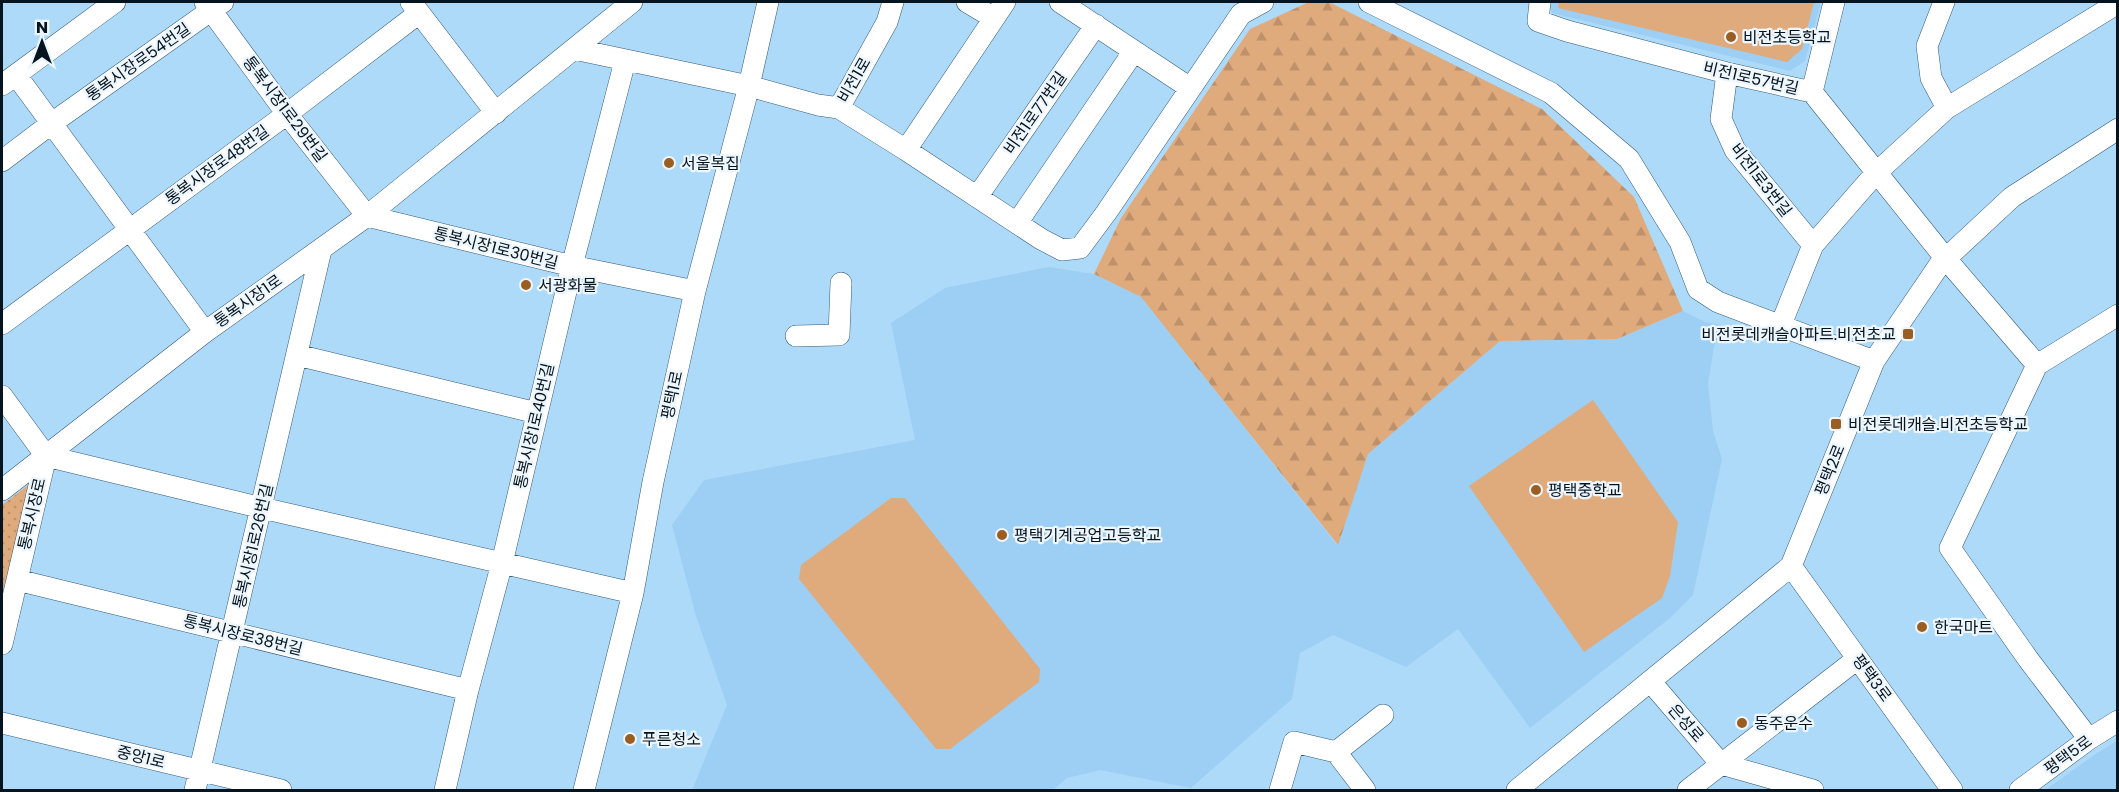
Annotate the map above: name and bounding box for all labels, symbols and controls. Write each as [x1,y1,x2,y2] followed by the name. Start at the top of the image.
[12,12,72,72] north arrow
[36,16,48,39] text: N
[81,17,195,107] street label: 통복시장로54번길
[1743,26,1831,49] place label: 비전초등학교
[1724,30,1738,44] marker: 비전초등학교
[237,51,333,167] street label: 통복시장1로29번길
[832,53,876,107] street label: 비전1로
[1701,56,1801,100] street label: 비전1로57번길
[998,67,1072,159] street label: 비전1로77번길
[160,119,274,211] street label: 통복시장로48번길
[1725,138,1797,222] street label: 비전1로3번길
[681,152,740,175] place label: 서울복집
[662,156,676,170] marker: 서울복집
[431,221,561,275] street label: 통복시장1로30번길
[209,269,287,333] street label: 통복시장1로
[538,274,597,297] place label: 서광화물
[519,278,533,292] marker: 서광화물
[1701,323,1896,346] place label: 비전롯데캐슬아파트.비전초교
[1901,327,1915,341] marker: 비전롯데캐슬아파트.비전초교
[508,361,560,491] street label: 통복시장1로40번길
[656,368,688,421] street label: 평택1로
[1848,413,2028,436] place label: 비전롯데캐슬.비전초등학교
[1829,417,1843,431] marker: 비전롯데캐슬.비전초등학교
[1809,441,1851,499] street label: 평택2로
[13,475,52,552] street label: 통복시장로
[1548,479,1622,502] place label: 평택중학교
[227,481,279,611] street label: 통복시장1로26번길
[1529,483,1543,497] marker: 평택중학교
[1014,524,1161,547] place label: 평택기계공업고등학교
[995,528,1009,542] marker: 평택기계공업고등학교
[181,609,305,661] street label: 통복시장로38번길
[1934,616,1993,639] place label: 한국마트
[1915,620,1929,634] marker: 한국마트
[1847,650,1897,707] street label: 평택3로
[1663,699,1709,747] street label: 은성로
[1754,712,1813,735] place label: 동주운수
[1735,716,1749,730] marker: 동주운수
[642,728,701,751] place label: 푸른청소
[2039,730,2097,780] street label: 평택5로
[623,732,637,746] marker: 푸른청소
[114,740,168,774] street label: 중앙1로

